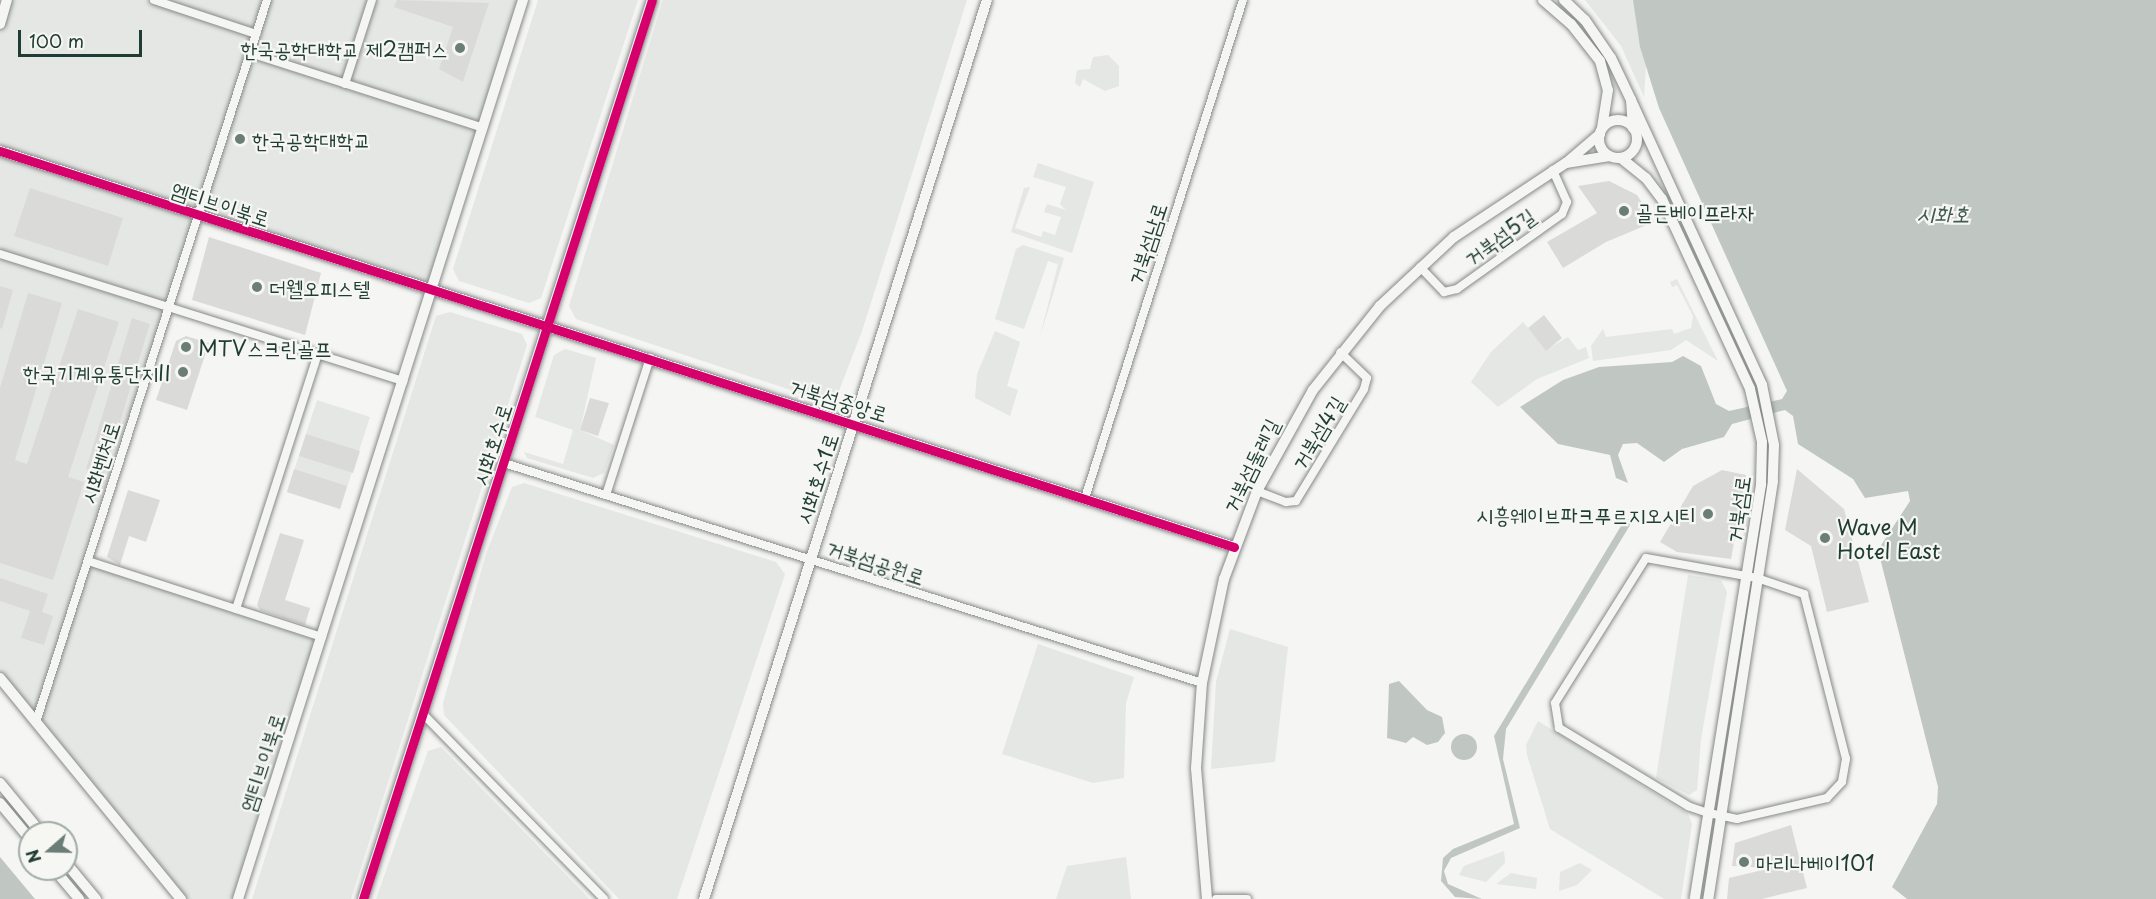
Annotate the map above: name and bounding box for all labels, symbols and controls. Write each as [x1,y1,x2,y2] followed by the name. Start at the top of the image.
[21,18,146,56] scale bar
[29,27,84,54] text: 100 m
[240,35,448,61] place label: 한국공학대학교 제2캠퍼스
[453,41,467,55] marker: 한국공학대학교 제2캠퍼스
[252,126,370,152] place label: 한국공학대학교
[233,132,247,146] marker: 한국공학대학교
[169,175,273,231] street label: 엠티브이북로
[1636,198,1754,224] place label: 골든베이프라자
[1121,199,1171,287] street label: 거북섬남로
[1916,200,1970,226] water label: 시화호
[1459,202,1539,270] street label: 거북섬5길
[1617,204,1631,218] marker: 골든베이프라자
[269,274,370,300] place label: 더웰오피스텔
[250,280,264,294] marker: 더웰오피스텔
[198,334,331,360] place label: MTV스크린골프
[179,340,193,354] marker: MTV스크린골프
[23,359,171,385] place label: 한국기계유통단지II
[176,365,190,379] marker: 한국기계유통단지II
[787,372,891,426] street label: 거북섬중앙로
[1285,391,1349,473] street label: 거북섬4길
[466,400,516,488] street label: 시화호수로
[1216,414,1284,516] street label: 거북섬둘레길
[74,418,124,506] street label: 시화벤처로
[790,429,842,527] street label: 시화호수1로
[1720,474,1754,544] street label: 거북섬로
[1476,501,1696,527] place label: 시흥웨이브파크푸르지오시티
[1701,507,1715,521] marker: 시흥웨이브파크푸르지오시티
[1837,513,1941,563] place label: Wave M Hotel East
[1818,531,1832,545] marker: Wave M Hotel East
[824,533,928,589] street label: 거북섬공원로
[233,710,289,814] street label: 엠티브이북로
[18,821,78,881] north arrow
[20,846,46,867] text: N
[1756,849,1875,875] place label: 마리나베이101
[1737,855,1751,869] marker: 마리나베이101

